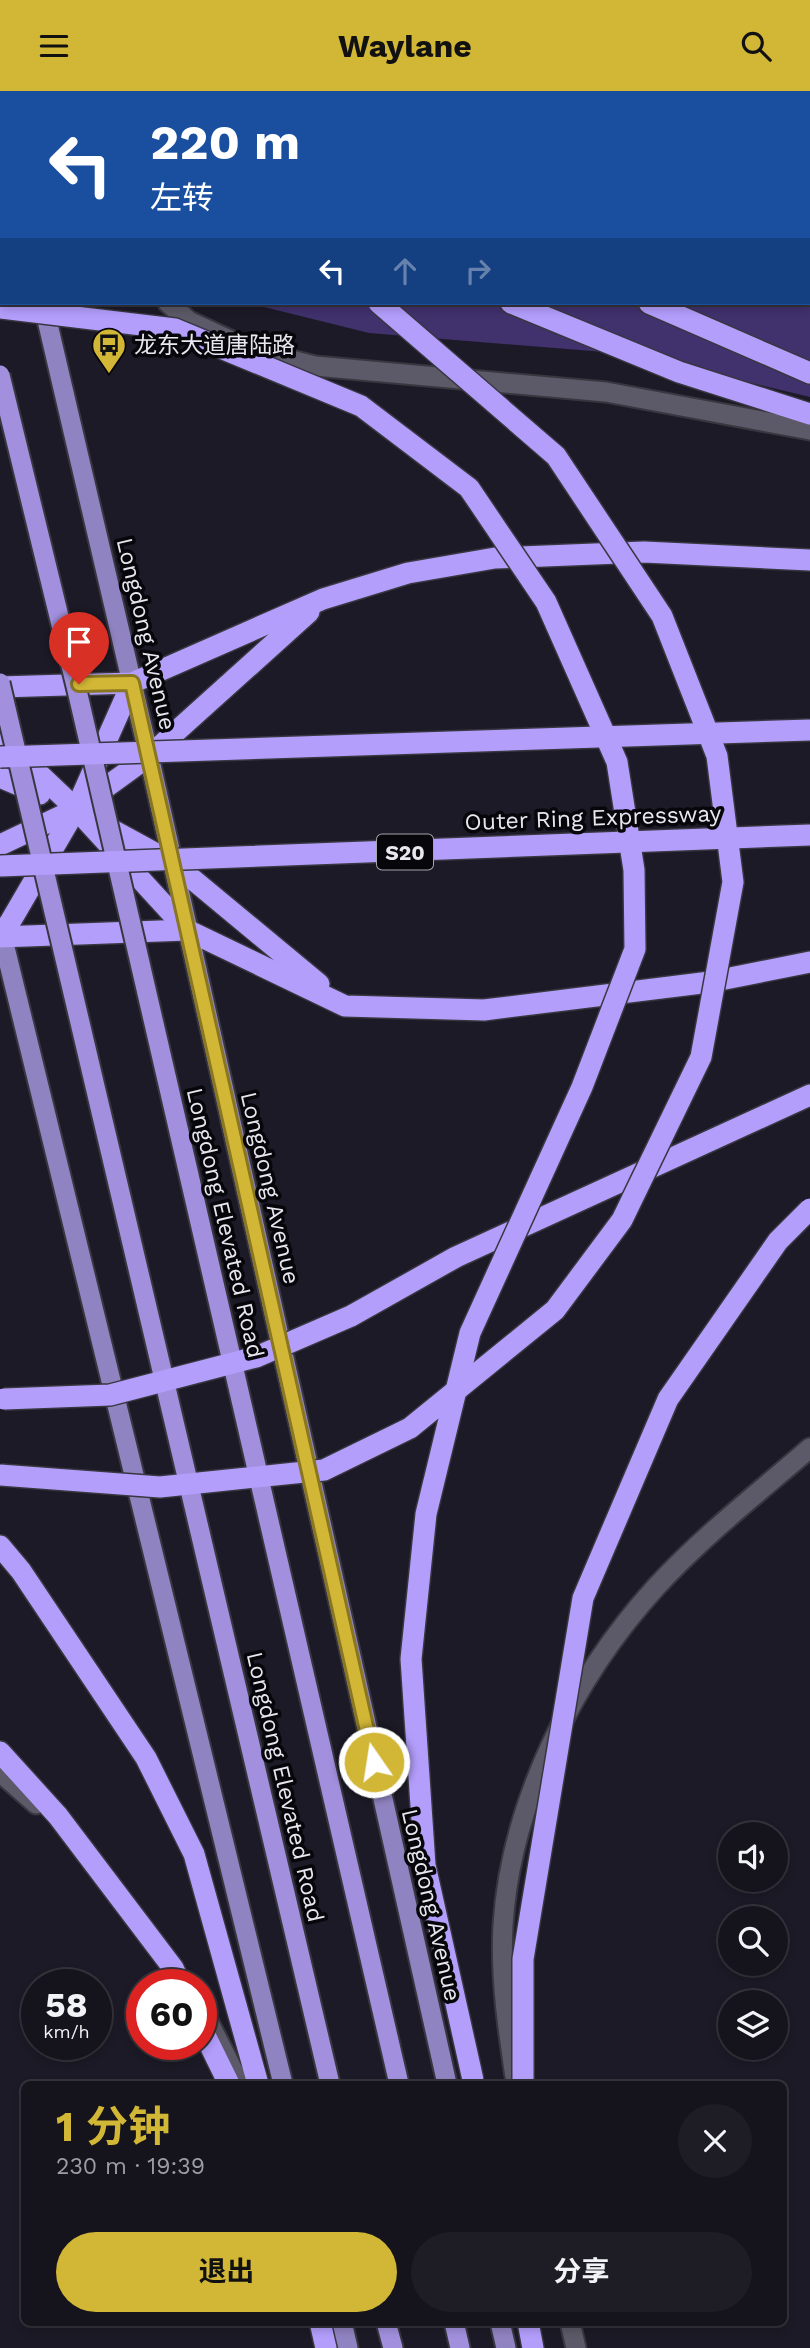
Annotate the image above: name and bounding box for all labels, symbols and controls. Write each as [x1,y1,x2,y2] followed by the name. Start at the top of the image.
[35,27,73,65] icon: menu
[338,27,472,65] text: Waylane
[737,27,775,65] icon: search
[150,113,300,171] text: 220 m
[35,119,126,210] icon: left
[150,179,214,217] text: 左转
[313,252,351,290] icon: left
[386,252,424,290] icon: ahead
[459,252,497,290] icon: right
[90,326,128,375] bus stop icon: 龙东大道唐陆路
[134,332,295,359] place label: 龙东大道唐陆路
[111,535,181,733] street label: Longdong Avenue
[49,612,109,684] pin
[60,623,98,661] icon: arrive
[464,800,722,836] street label: Outer Ring Expressway
[377,835,433,869] road number: S20
[181,1085,269,1361] street label: Longdong Elevated Road
[235,1089,305,1287] street label: Longdong Avenue
[241,1649,329,1925] street label: Longdong Elevated Road
[337,1725,411,1799] position arrow
[396,1806,466,2004] street label: Longdong Avenue
[718,1822,788,2060] map controls
[718,1822,788,1892] button: sound
[718,1906,788,1976] button: search
[126,1969,217,2060] speed limit sign: 60
[45,1984,88,2026] text: 58
[718,1990,788,2060] button: layers
[43,2021,90,2042] text: km/h
[56,2102,170,2151] text: 1 分钟
[678,2104,752,2178] button: close
[56,2153,205,2180] text: 230 m · 19:39
[56,2232,397,2312] button: 退出
[411,2232,752,2312] button: 分享

